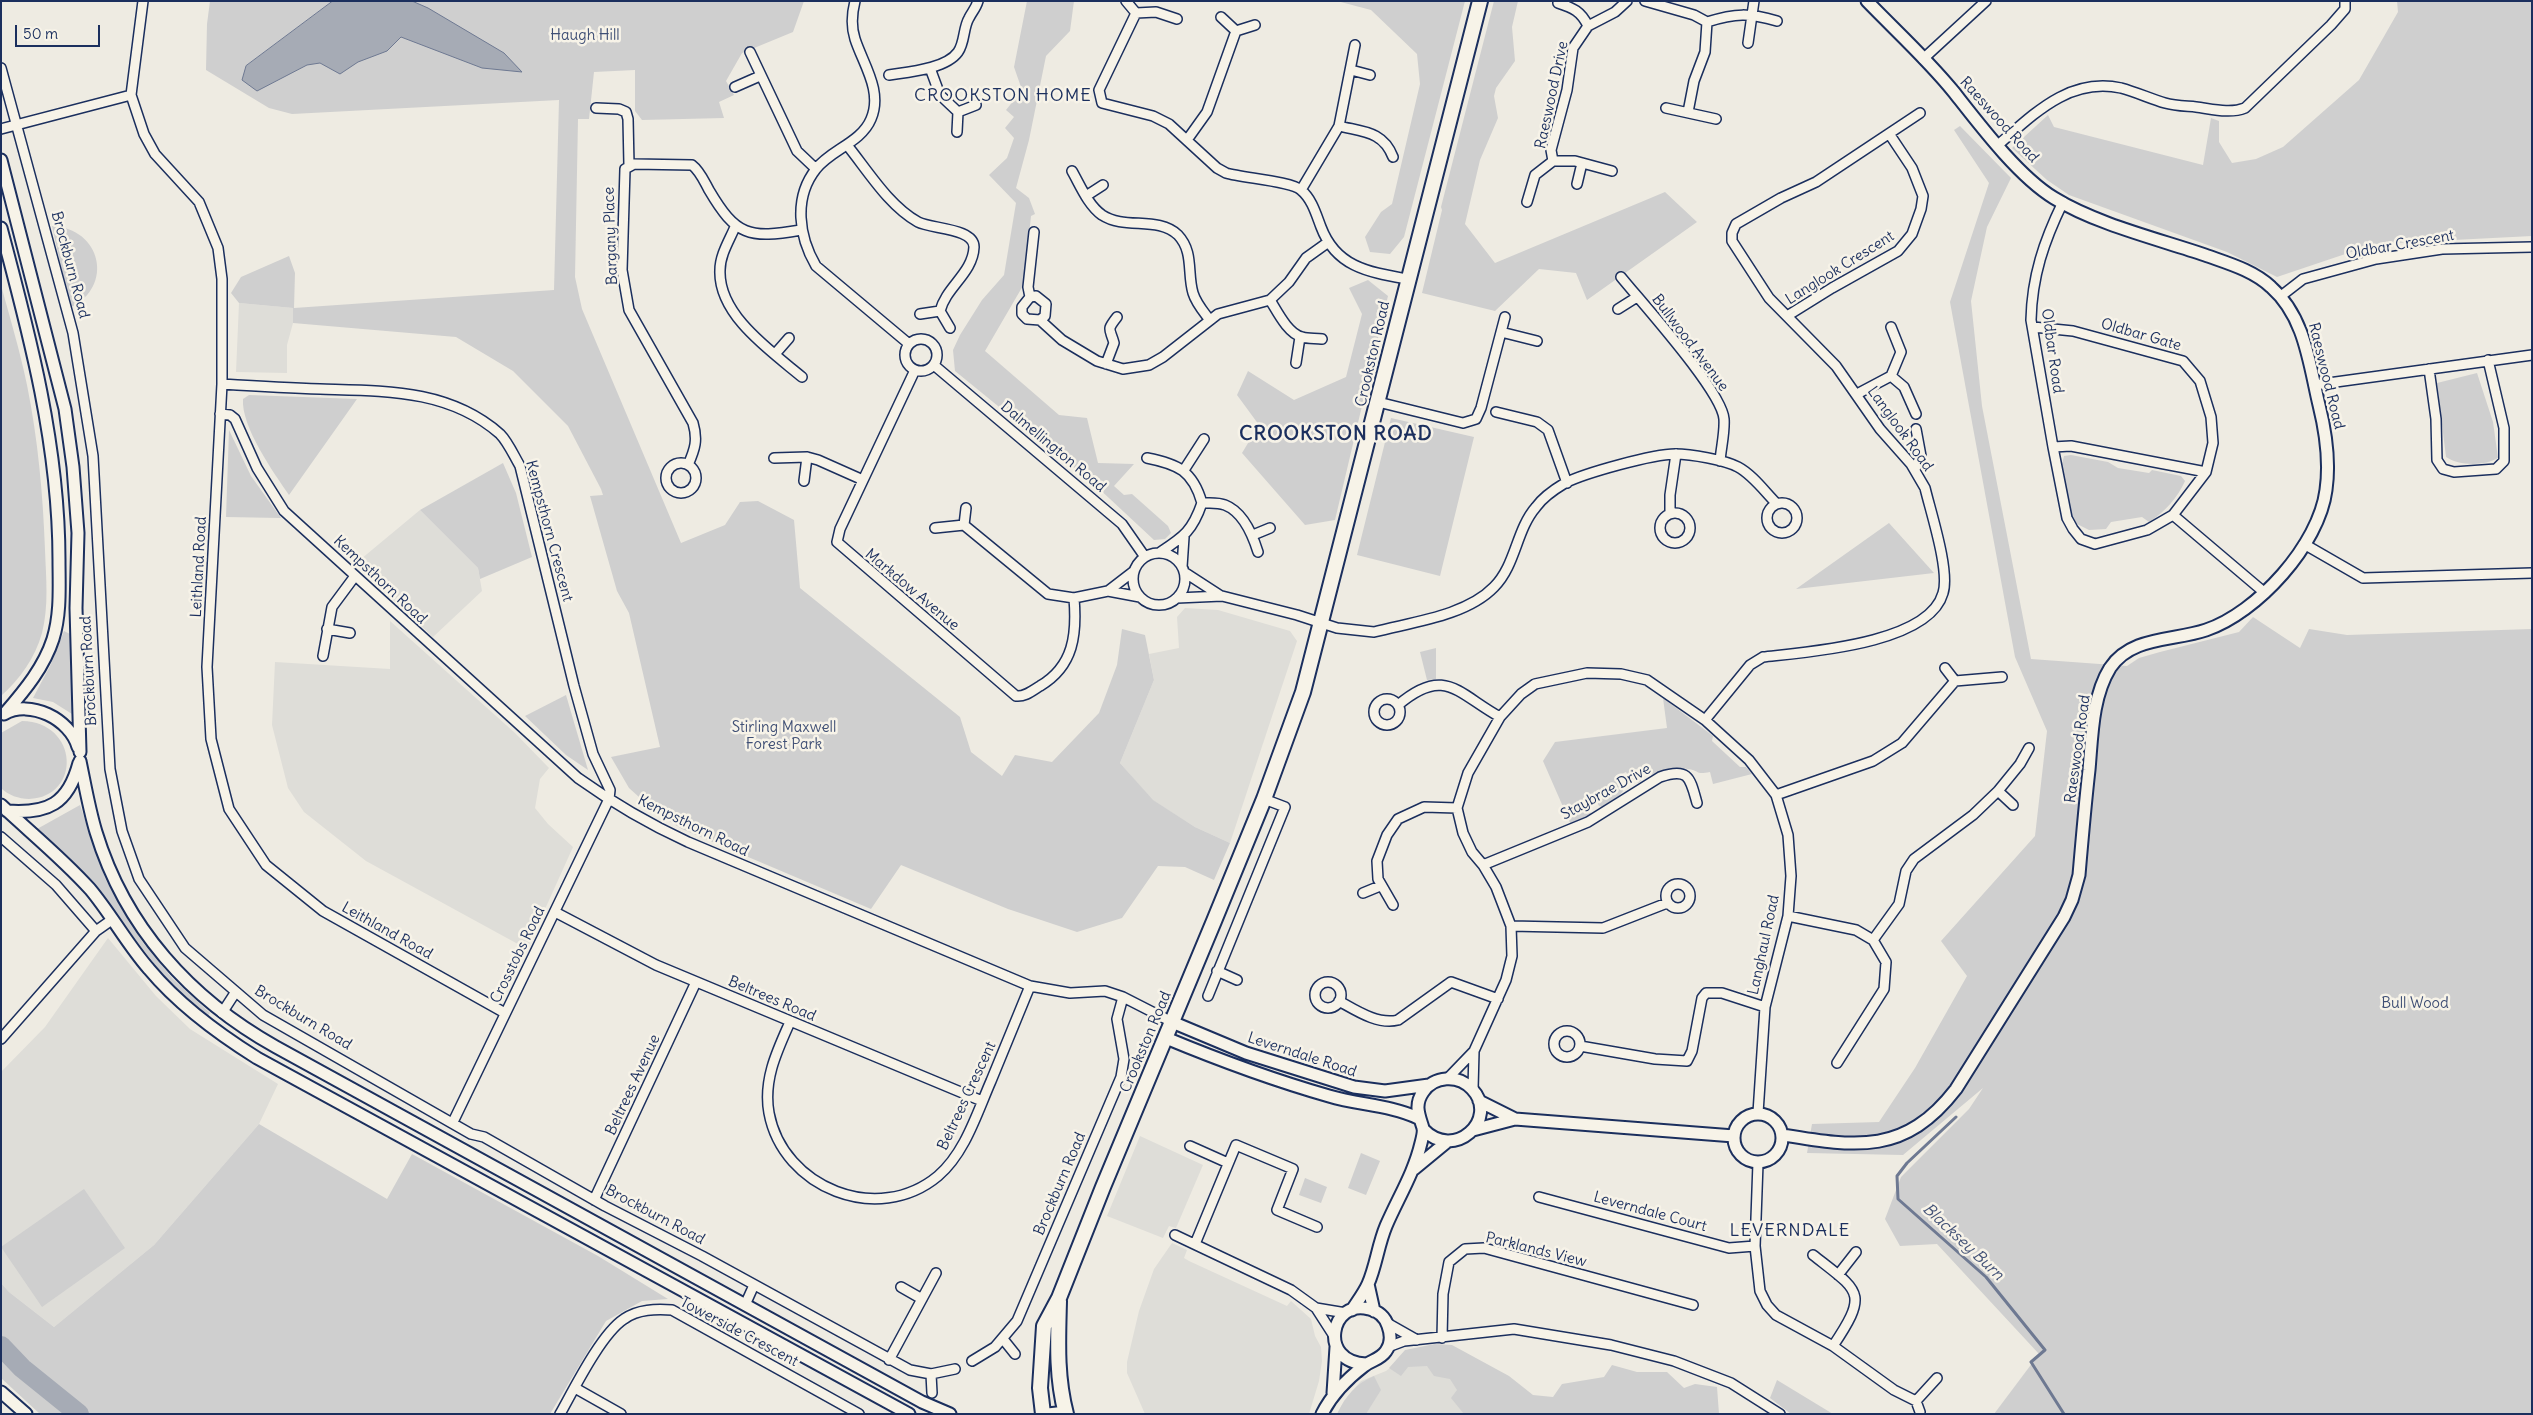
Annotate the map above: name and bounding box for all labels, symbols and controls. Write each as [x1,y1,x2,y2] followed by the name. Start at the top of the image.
[18,15,102,47] scale bar
[23,24,58,43] text: 50 m
[550,27,620,45] park label: Haugh Hill
[1532,40,1572,150] street label: Raeswood Drive
[1956,73,2042,167] street label: Raeswood Road
[912,85,1094,107] district label: CROOKSTON HOME
[600,187,622,285] street label: Bargany Place
[47,209,93,321] street label: Brockburn Road
[1782,227,1898,309] street label: Langlook Crescent
[2344,227,2456,263] street label: Oldbar Crescent
[1648,291,1732,395] street label: Bullwood Avenue
[1352,299,1394,409] street label: Crookston Road
[2037,307,2067,395] street label: Oldbar Road
[2099,315,2183,355] street label: Oldbar Gate
[2304,321,2348,431] street label: Raeswood Road
[1863,383,1937,475] street label: Langlook Road
[997,398,1109,496] street label: Dalmellington Road
[1238,422,1434,446] district label: CROOKSTON ROAD
[521,458,577,604] street label: Kempsthorn Crescent
[187,516,211,618] street label: Leithland Road
[330,532,430,628] street label: Kempsthorn Road
[861,545,963,635] street label: Markdow Avenue
[77,616,101,726] street label: Brockburn Road
[2061,694,2095,804] street label: Raeswood Road
[732,719,836,754] park label: Stirling Maxwell Forest Park
[1558,760,1654,824] street label: Staybrae Drive
[635,791,751,861] street label: Kempsthorn Road
[1745,893,1783,997] street label: Langhaul Road
[338,899,436,963] street label: Leithland Road
[487,904,549,1006] street label: Crosstobs Road
[725,972,819,1026] street label: Beltrees Road
[251,982,355,1054] street label: Brockburn Road
[1117,989,1175,1095] street label: Crookston Road
[2381,995,2449,1013] park label: Bull Wood
[1245,1029,1359,1081] street label: Leverndale Road
[602,1032,664,1138] street label: Beltrees Avenue
[934,1039,1000,1153] street label: Beltrees Crescent
[1030,1130,1090,1238] street label: Brockburn Road
[602,1181,708,1249] street label: Brockburn Road
[1591,1188,1709,1236] street label: Leverndale Court
[1918,1200,2008,1284] water label: Blacksey Burn
[1728,1220,1852,1242] district label: LEVERNDALE
[1484,1229,1588,1271] street label: Parklands View
[677,1293,801,1371] street label: Towerside Crescent

